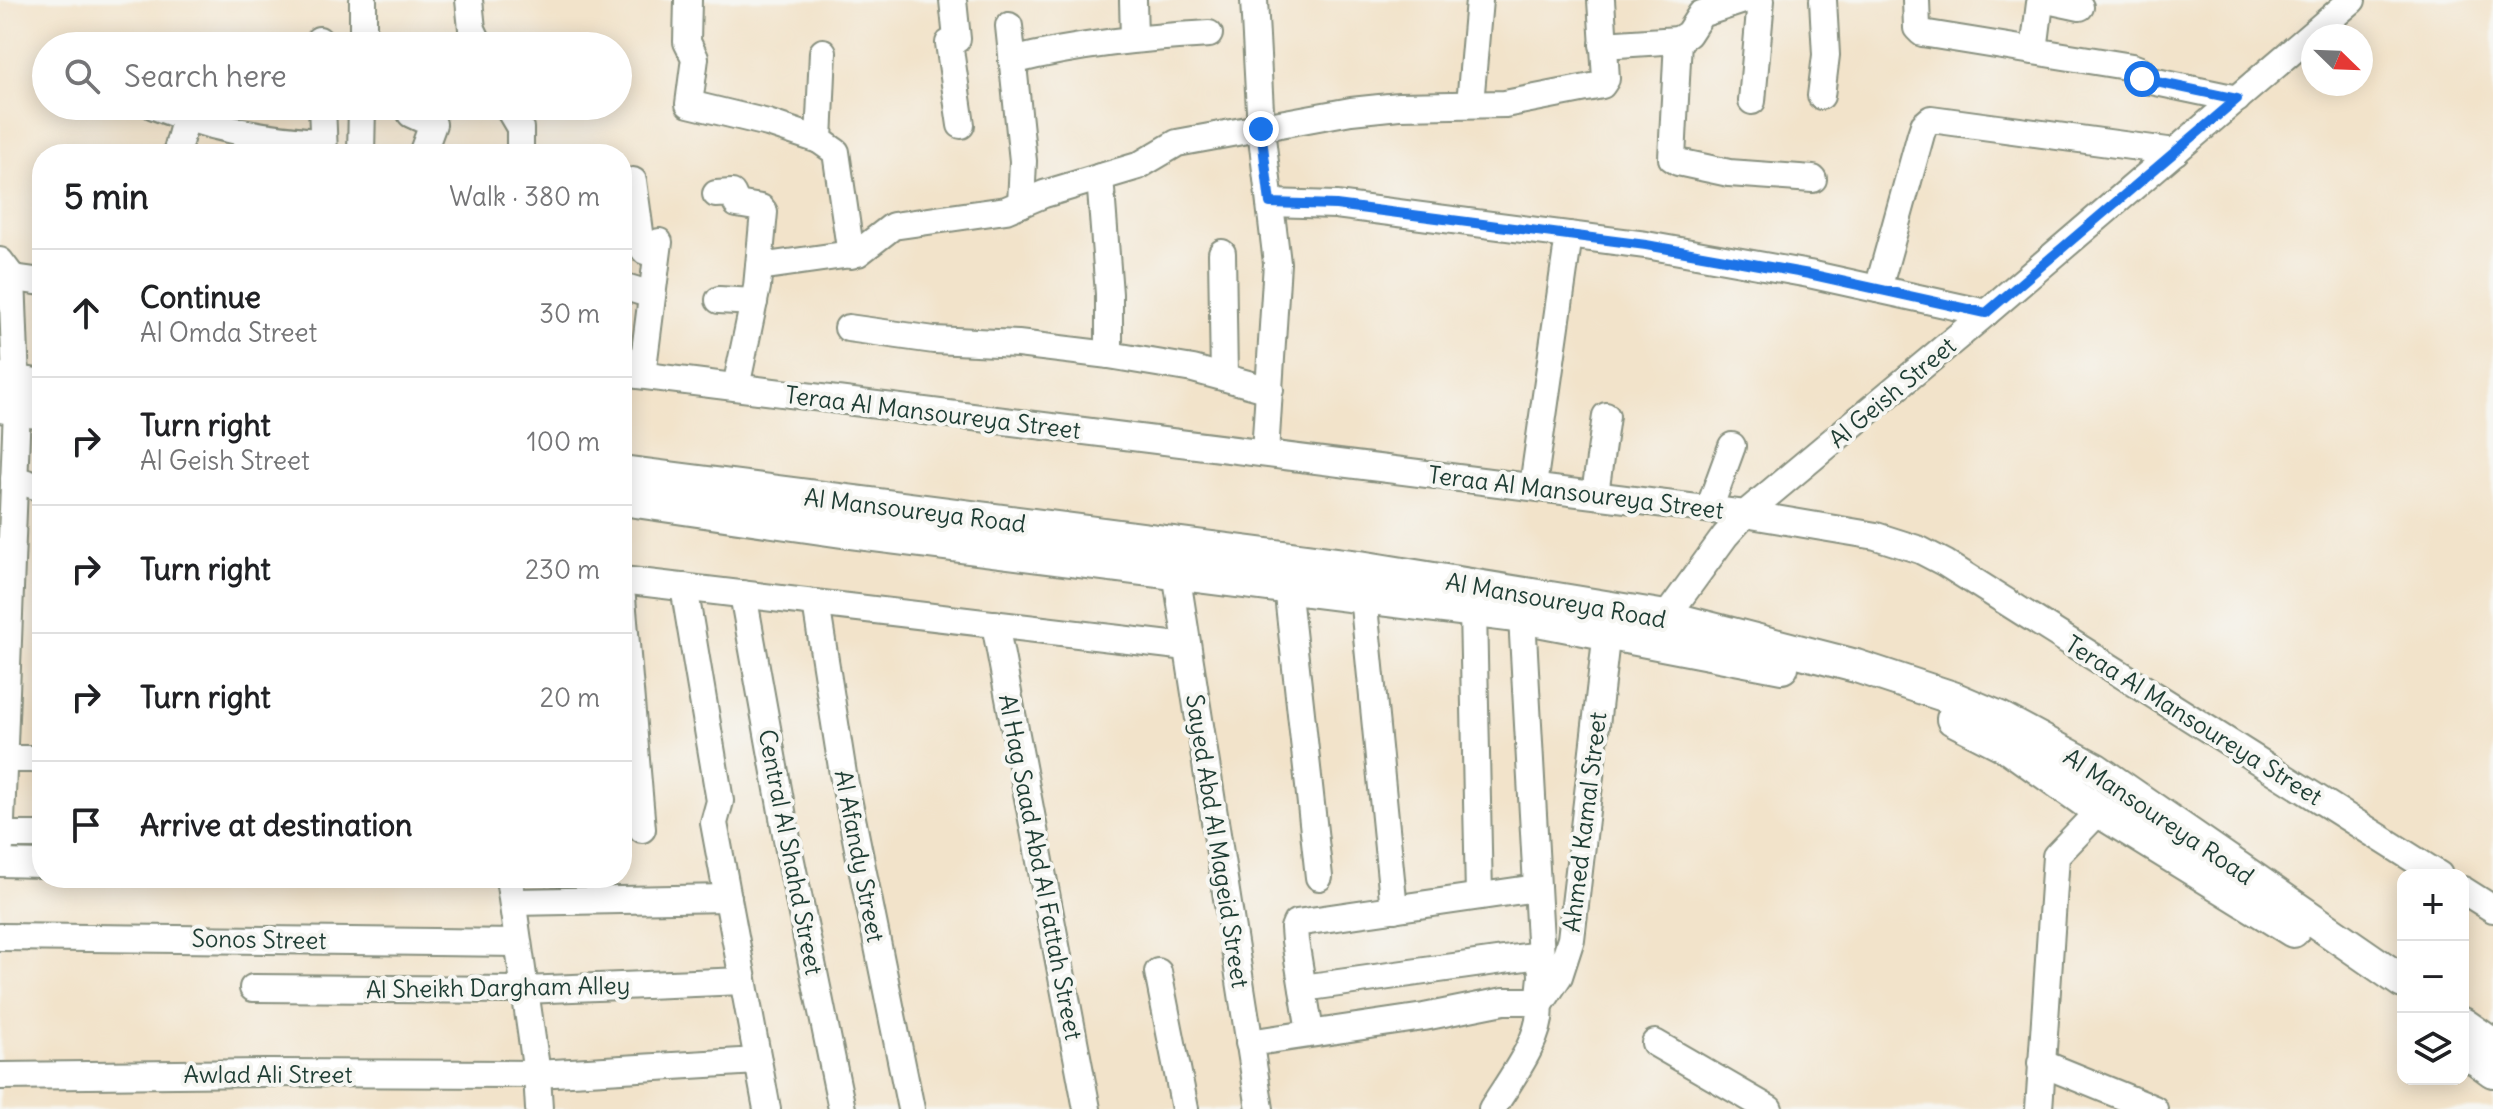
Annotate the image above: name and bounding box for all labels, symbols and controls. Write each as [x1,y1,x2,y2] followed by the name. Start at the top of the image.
[2301,24,2373,96] north arrow
[32,32,632,120] search box
[60,54,104,98] icon: search
[124,57,287,95] text: Search here
[2124,61,2160,97] route start
[1243,111,1279,147] route end
[64,175,149,218] text: 5 min
[449,180,600,213] text: Walk · 380 m
[140,278,261,316] text: Continue
[64,291,108,335] icon: ahead
[539,297,600,330] text: 30 m
[140,316,317,349] text: Al Omda Street
[1822,330,1962,454] street label: Al Geish Street
[784,379,1082,445] street label: Teraa Al Mansoureya Street
[140,406,271,444] text: Turn right
[64,419,108,463] icon: right
[526,425,600,458] text: 100 m
[140,444,310,477] text: Al Geish Street
[1427,459,1725,525] street label: Teraa Al Mansoureya Street
[802,482,1028,538] street label: Al Mansoureya Road
[64,547,108,591] icon: right
[140,550,271,588] text: Turn right
[525,553,600,586] text: 230 m
[1444,566,1668,634] street label: Al Mansoureya Road
[2060,629,2328,811] street label: Teraa Al Mansoureya Street
[64,675,108,719] icon: right
[140,678,271,716] text: Turn right
[540,681,600,714] text: 20 m
[993,692,1089,1042] street label: Al Hag Saad Abd Al Fattah Street
[1180,692,1256,990] street label: Sayed Abd Al Mageid Street
[1556,710,1612,934] street label: Ahmed Kamal Street
[752,727,830,977] street label: Central Al Shahd Street
[2058,741,2260,891] street label: Al Mansoureya Road
[829,768,891,944] street label: Al Afandy Street
[64,803,108,847] icon: arrive
[140,806,412,844] text: Arrive at destination
[2397,869,2469,1085] map controls
[2397,869,2469,941] button: +
[191,923,327,955] street label: Sonos Street
[2397,941,2469,1013] button: −
[366,970,630,1004] street label: Al Sheikh Dargham Alley
[2397,1013,2469,1085] button: layers
[183,1059,353,1089] street label: Awlad Ali Street

